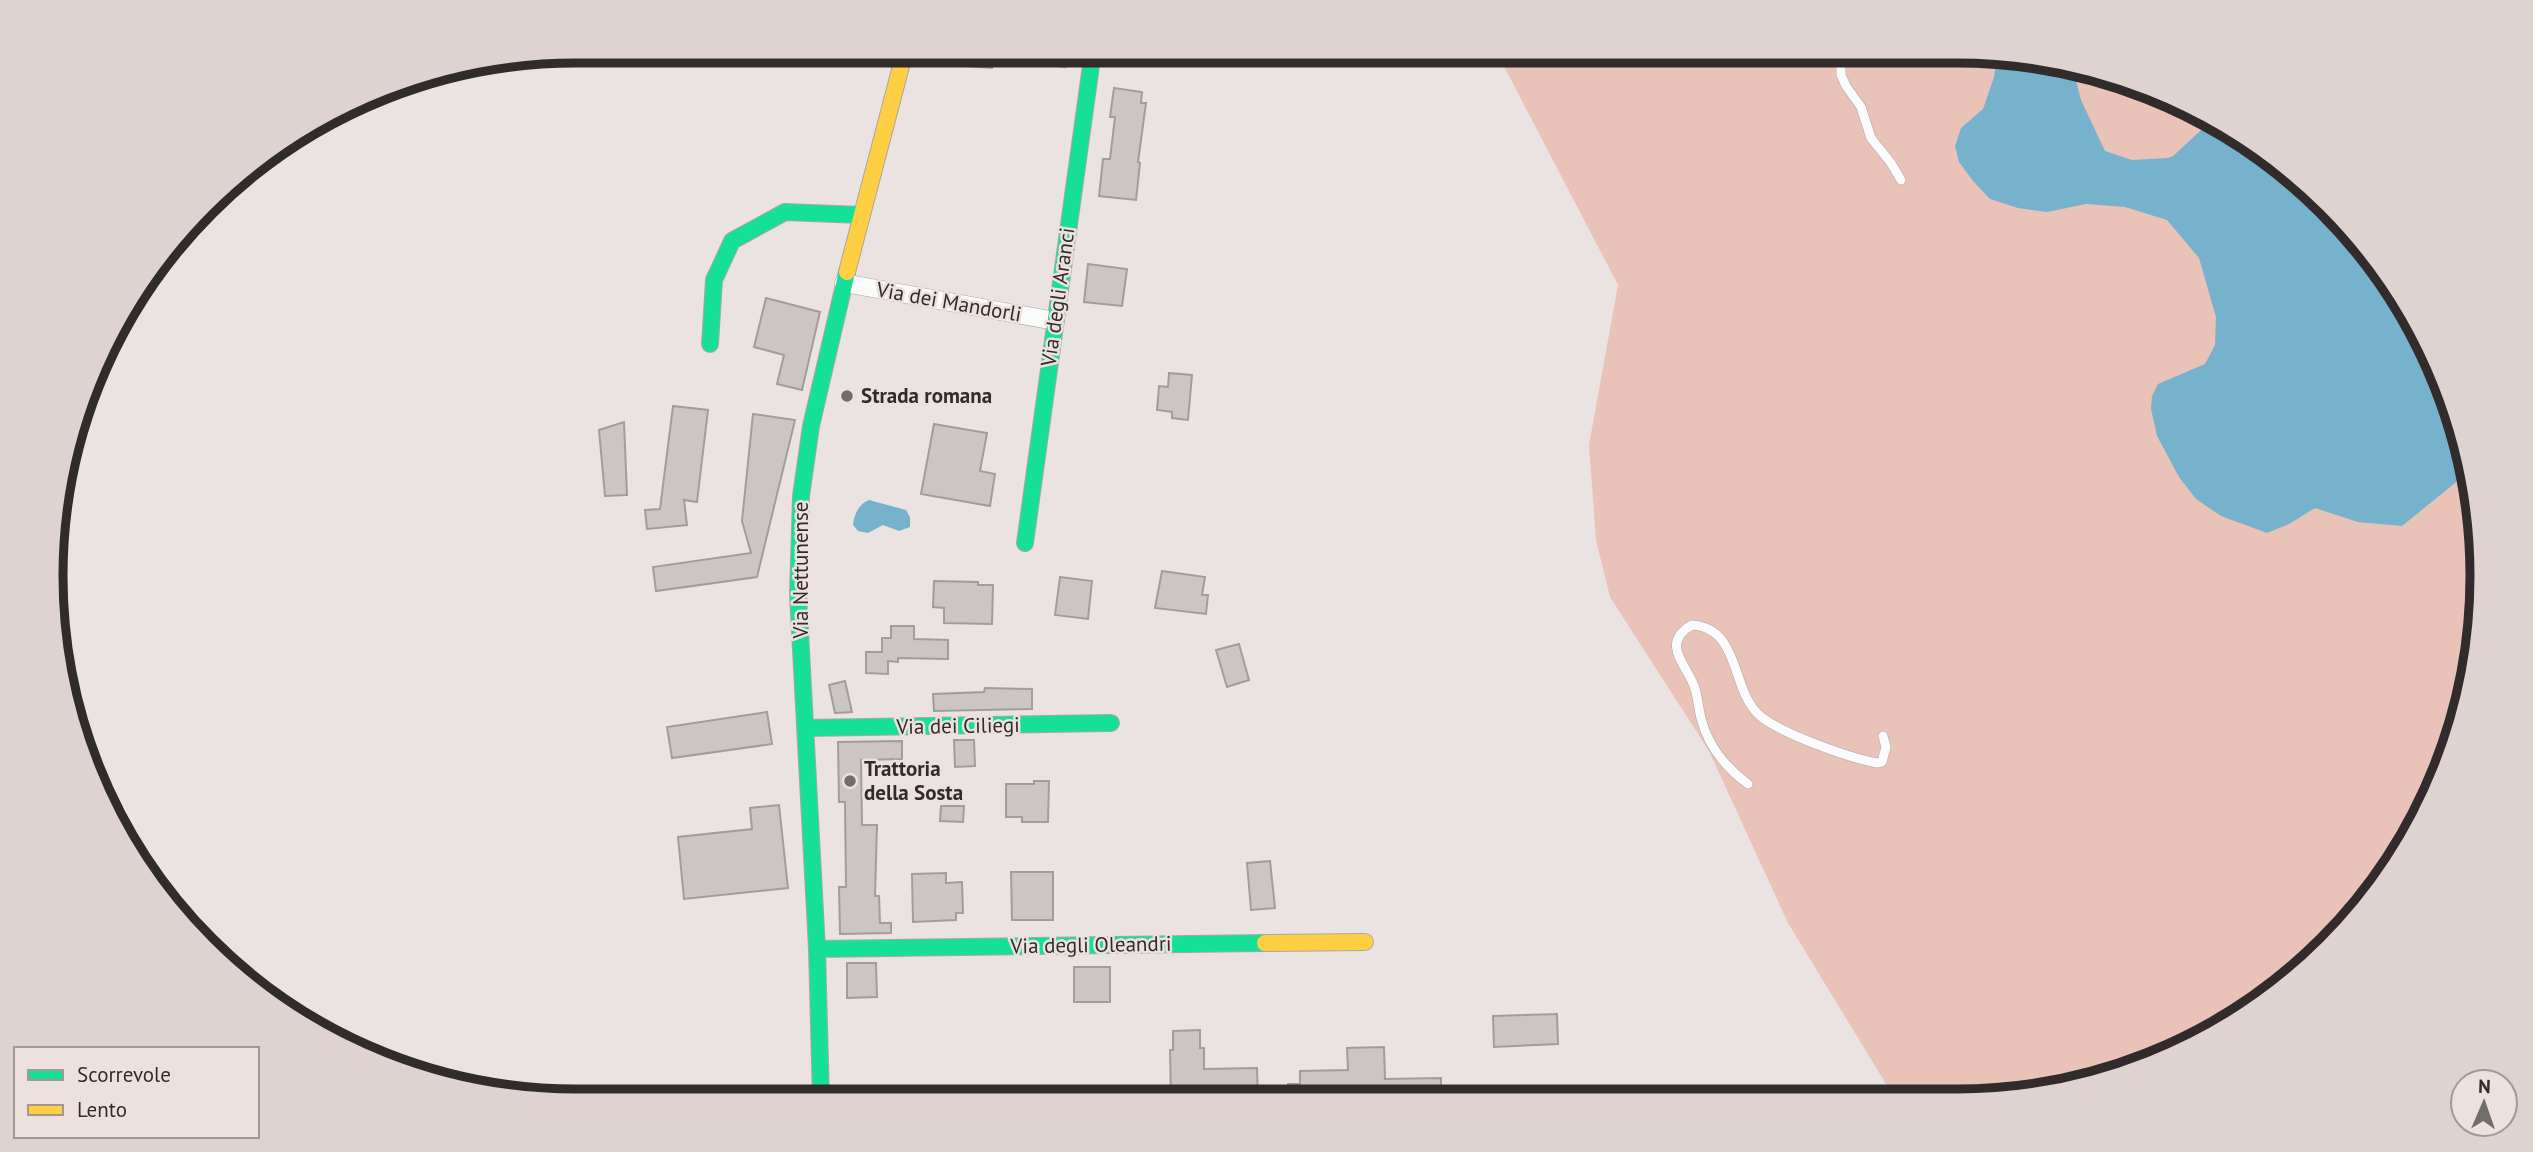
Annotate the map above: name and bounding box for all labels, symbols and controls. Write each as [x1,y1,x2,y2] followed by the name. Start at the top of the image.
[1034,226,1081,369] street label: Via degli Aranci
[873,275,1024,328] street label: Via dei Mandorli
[861,382,992,409] place label: Strada romana
[839,388,855,404] marker: Strada romana
[787,501,814,640] street label: Via Nettunense
[895,711,1020,740] street label: Via dei Ciliegi
[864,755,963,806] place label: Trattoria della Sosta
[842,773,858,789] marker: Trattoria della Sosta
[1009,930,1172,959] street label: Via degli Oleandri
[14,1047,259,1138] legend
[77,1061,171,1088] text: Scorrevole
[2449,1068,2519,1138] north arrow
[2478,1074,2491,1098] text: N
[77,1096,127,1123] text: Lento

